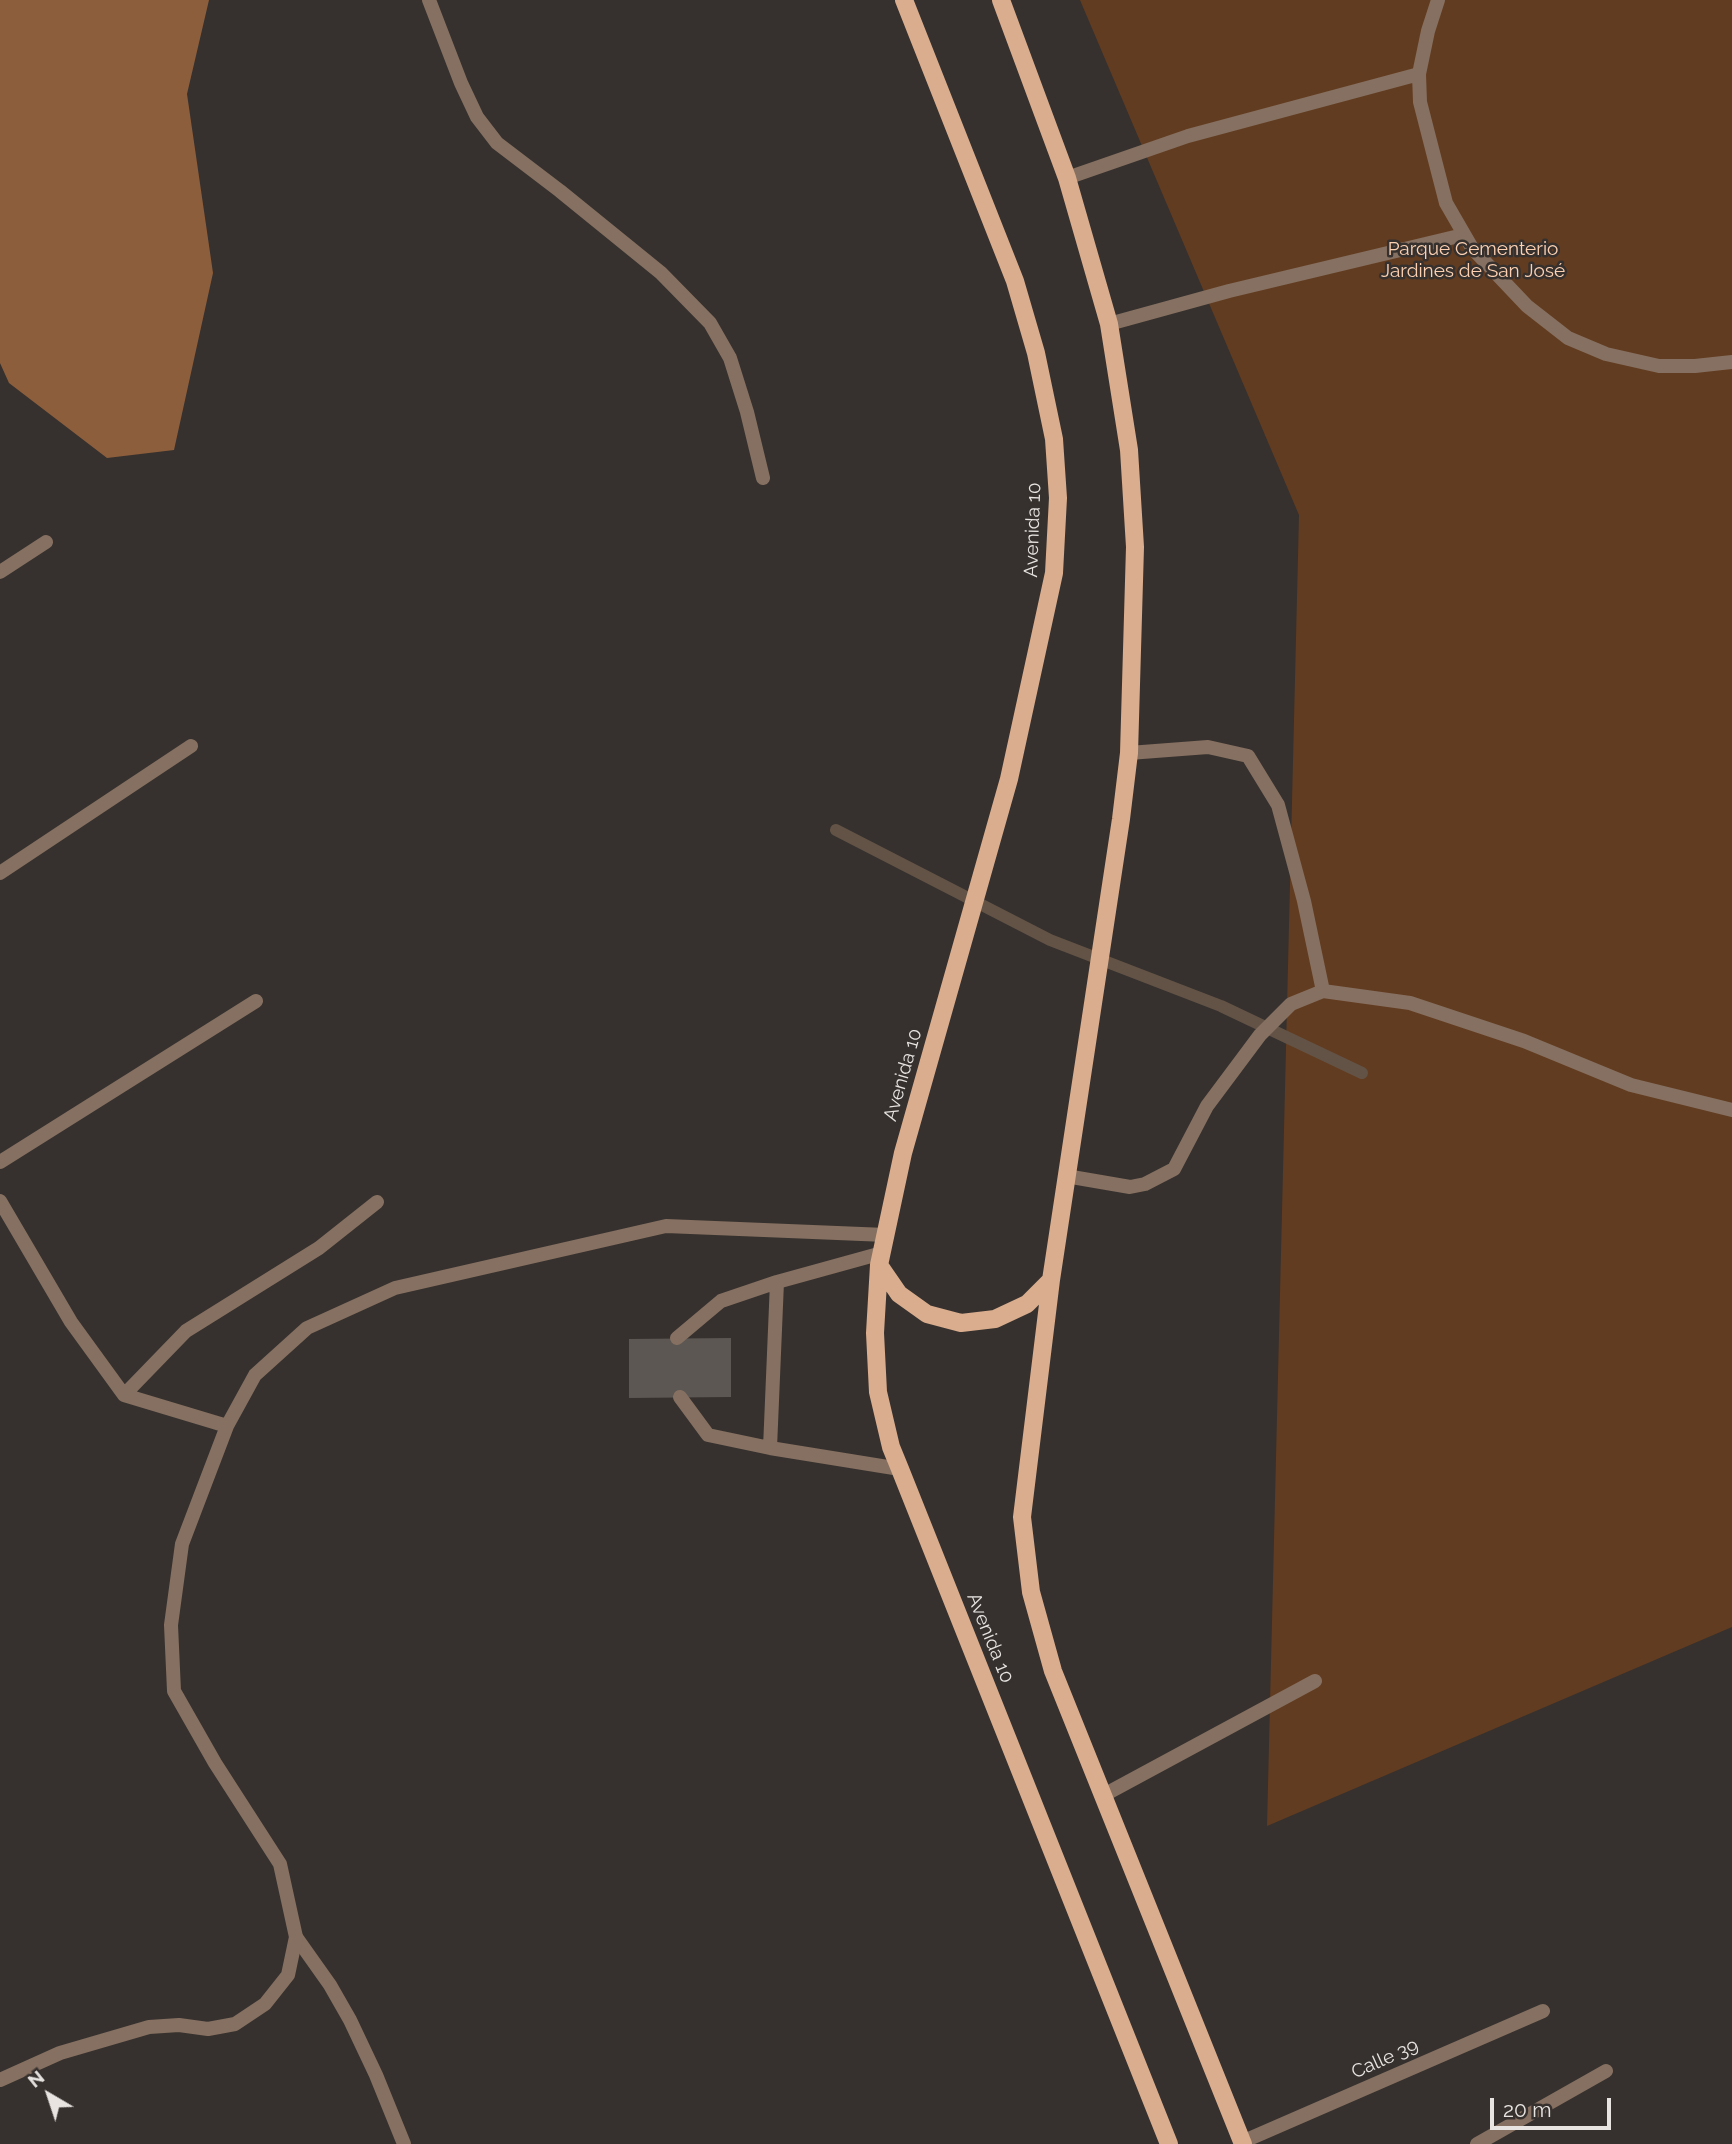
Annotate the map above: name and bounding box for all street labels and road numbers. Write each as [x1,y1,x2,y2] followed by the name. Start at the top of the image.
[1020,482,1046,578] street label: Avenida 10
[879,1026,927,1124] street label: Avenida 10
[962,1590,1018,1686] street label: Avenida 10
[1348,2034,1422,2084] street label: Calle 39

